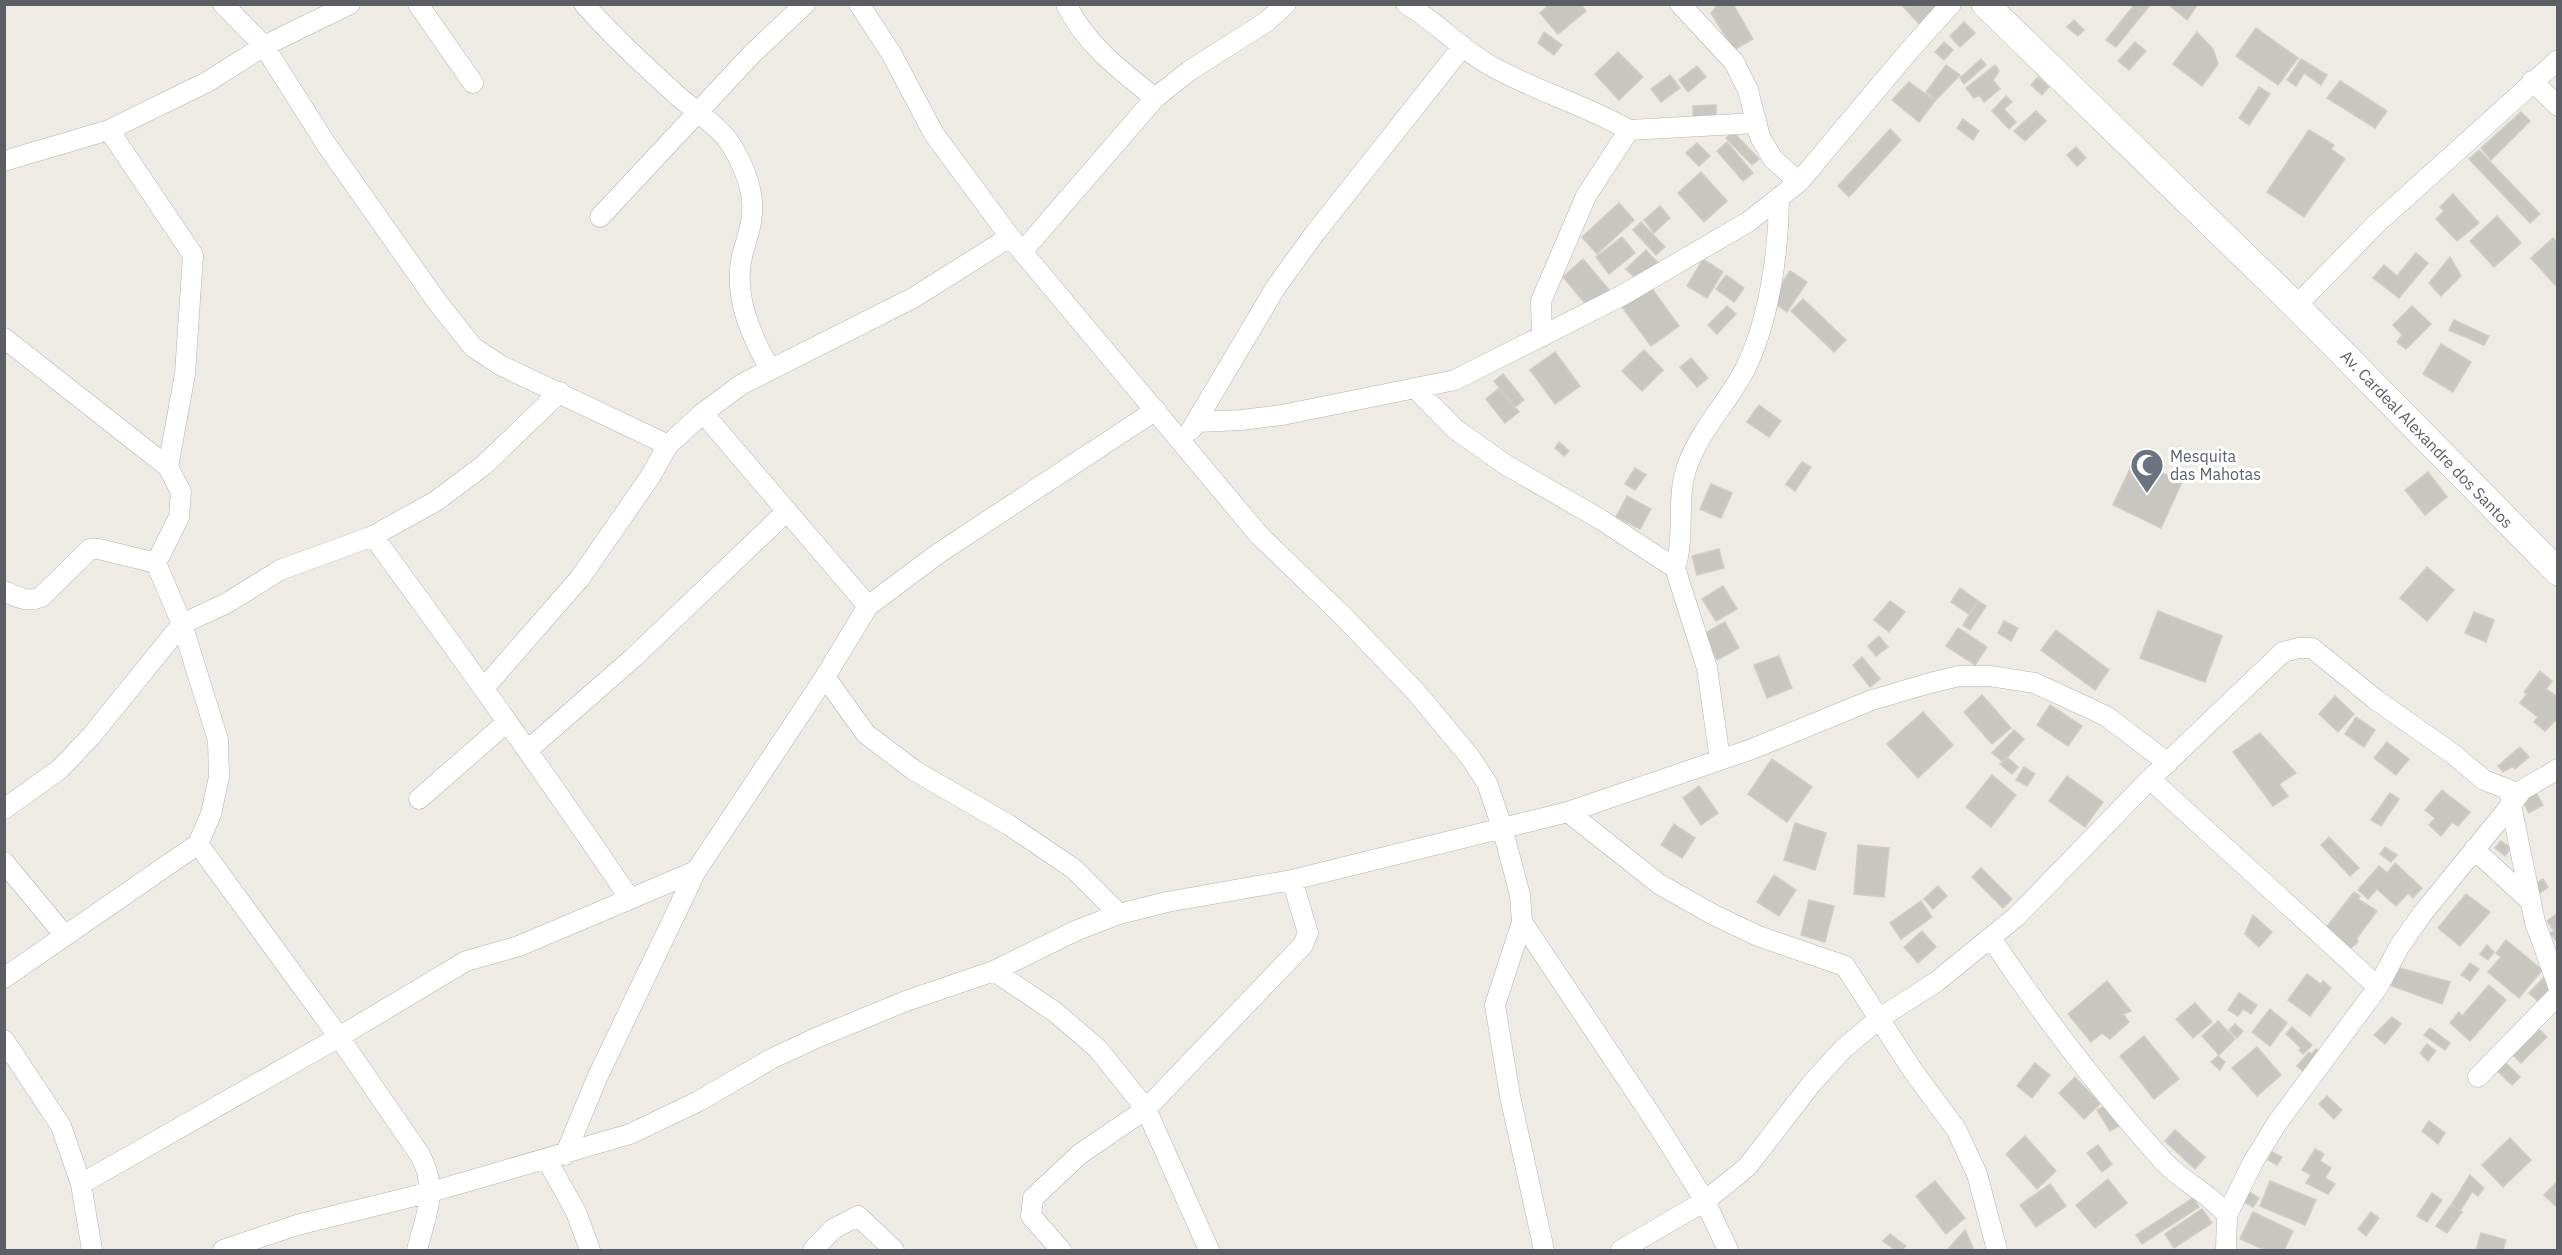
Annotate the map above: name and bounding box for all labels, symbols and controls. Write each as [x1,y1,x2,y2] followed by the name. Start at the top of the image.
[2337,346,2517,532] street label: Av. Cardeal Alexandre dos Santos
[2170,446,2261,484] place label: Mesquita das Mahotas
[2129,447,2165,494] mosque icon: Mesquita das Mahotas

